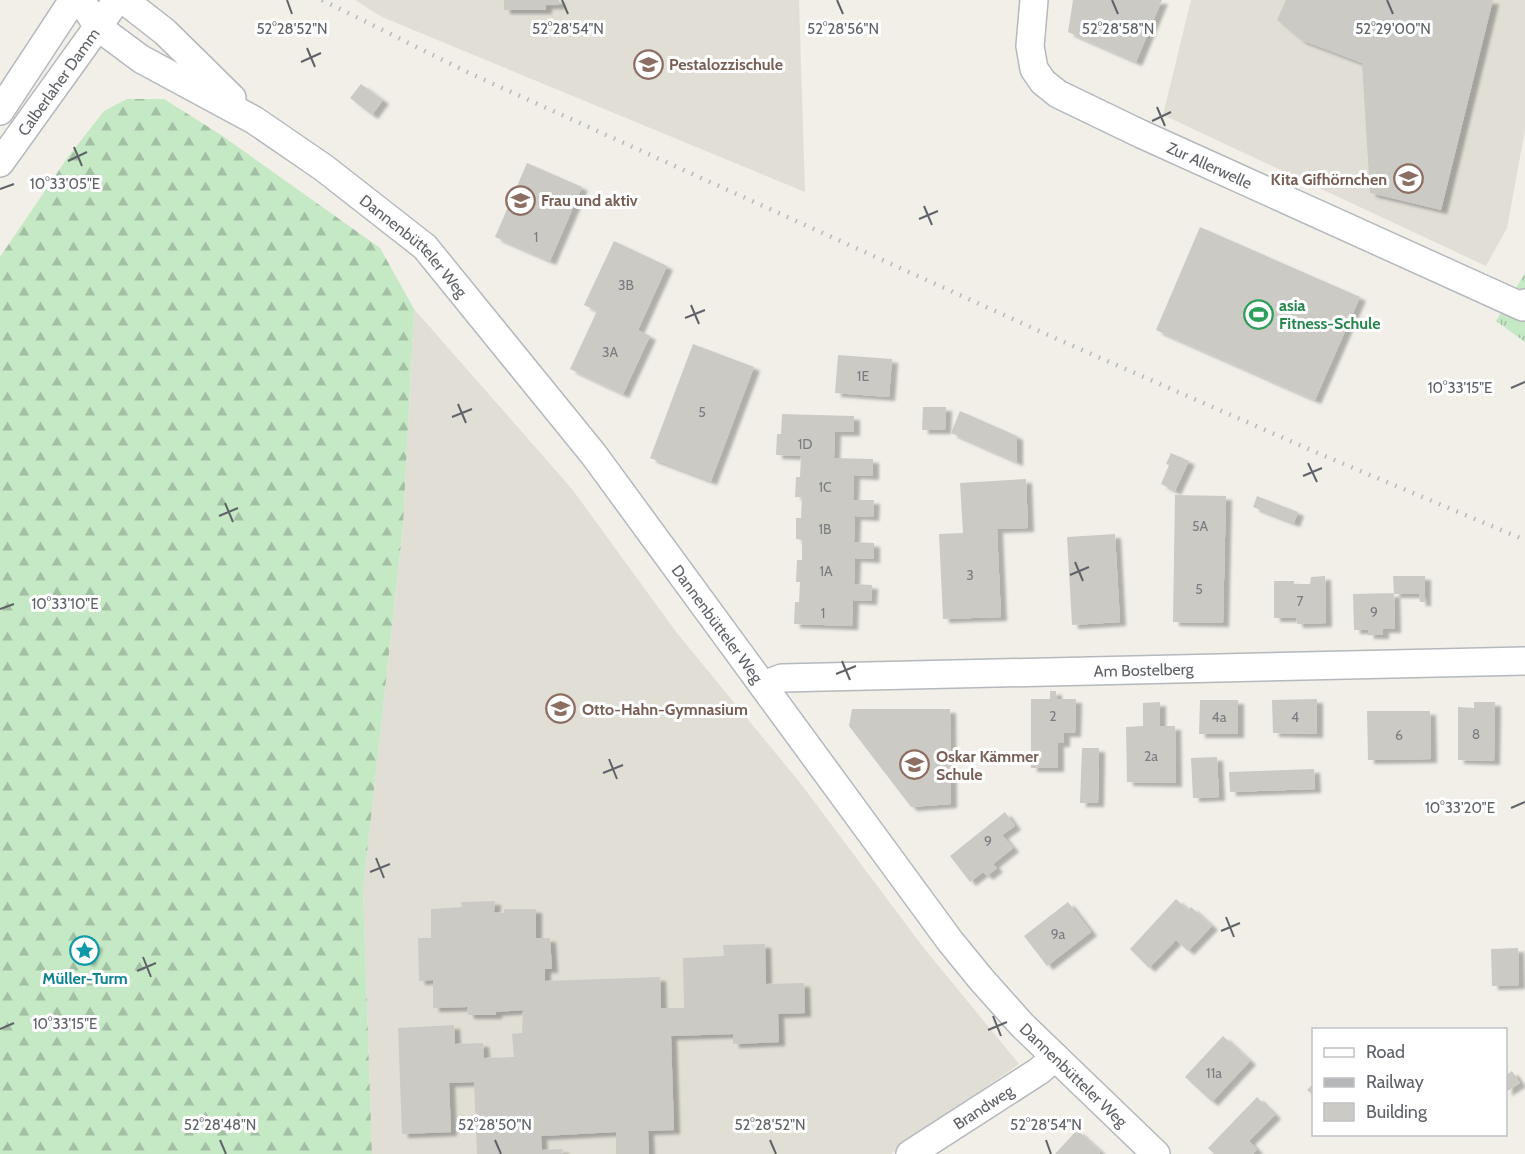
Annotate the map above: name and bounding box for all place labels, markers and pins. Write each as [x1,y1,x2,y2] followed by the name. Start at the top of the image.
[632,48,664,80] school or university icon: Pestalozzischule
[669,55,783,74] place label: Pestalozzischule
[1392,163,1424,195] school or university icon: Kita Gifhörnchen
[1271,170,1387,189] place label: Kita Gifhörnchen
[504,184,536,216] school or university icon: Frau und aktiv
[541,191,638,210] place label: Frau und aktiv
[1279,296,1380,333] place label: asia Fitness-Schule
[1242,298,1274,330] sports icon: asia Fitness-Schule
[545,693,577,725] school or university icon: Otto-Hahn-Gymnasium
[582,700,748,719] place label: Otto-Hahn-Gymnasium
[936,747,1039,784] place label: Oskar Kämmer Schule
[899,749,931,781] school or university icon: Oskar Kämmer Schule
[69,934,101,966] place icon: Müller-Turm
[42,969,128,988] place label: Müller-Turm

